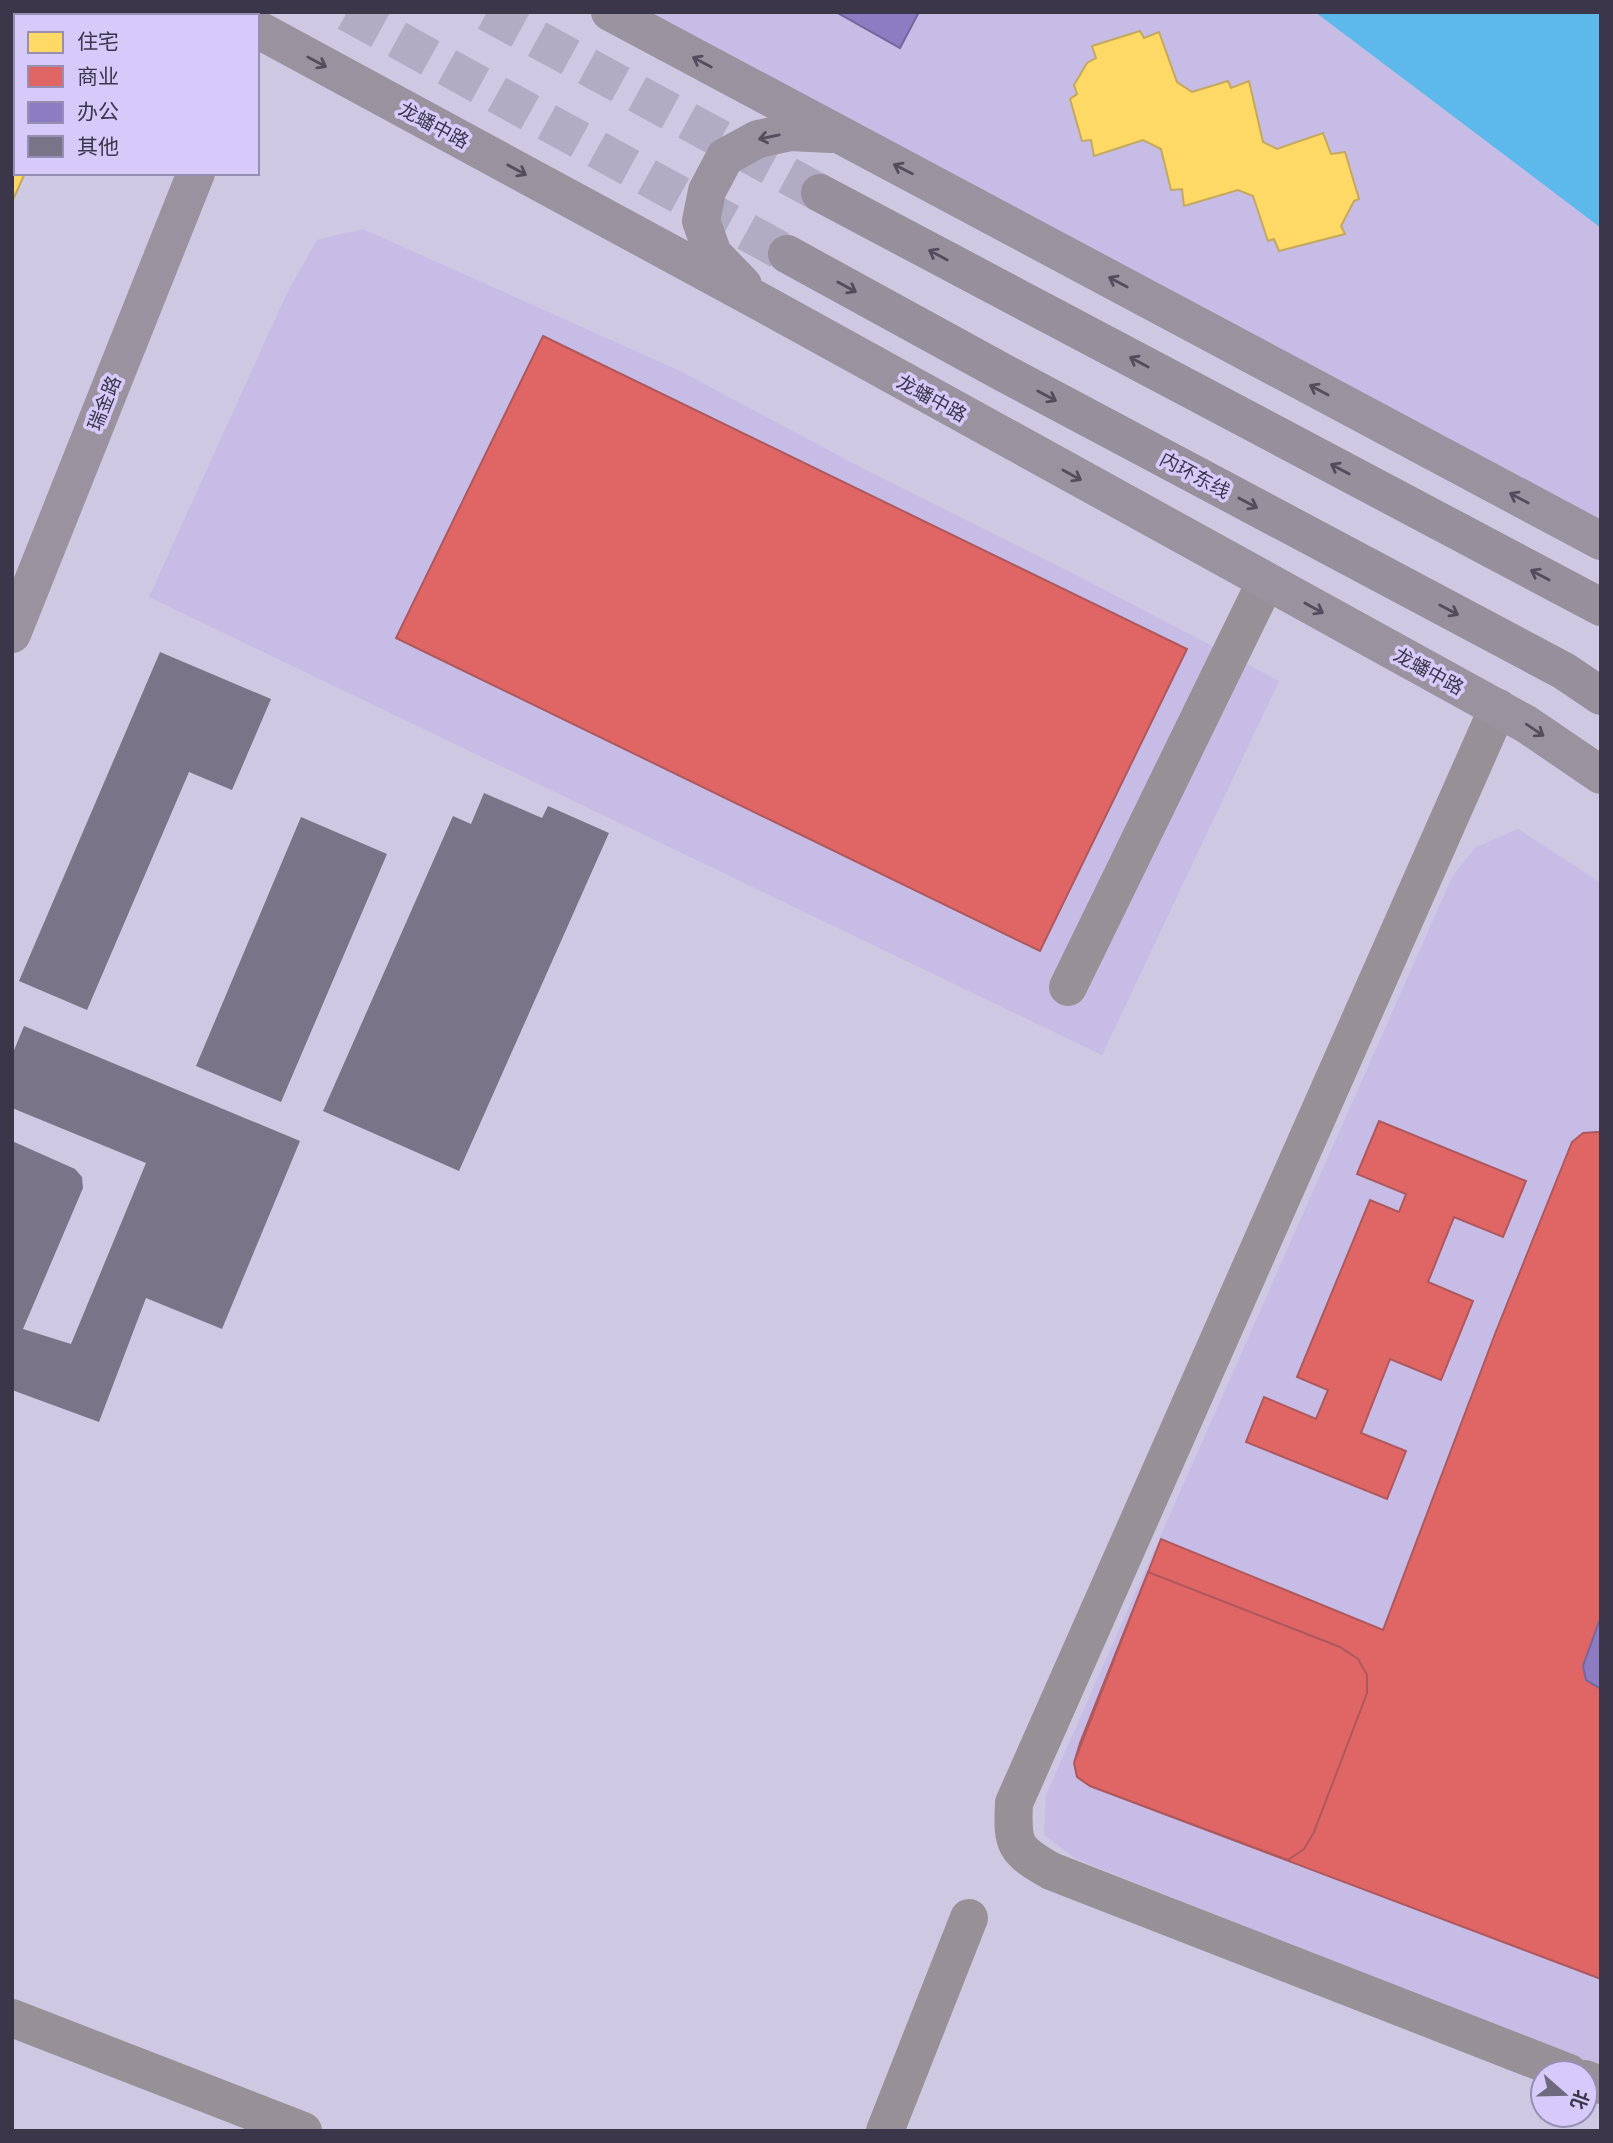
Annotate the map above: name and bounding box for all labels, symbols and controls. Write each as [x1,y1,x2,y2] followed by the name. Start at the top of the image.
[14,14,259,175] legend
[77,27,119,57] text: 住宅
[692,55,713,68] one-way arrow
[306,56,327,69] one-way arrow
[77,62,119,92] text: 商业
[77,97,119,127] text: 办公
[393,97,473,156] street label: 龙蟠中路
[758,130,781,144] one-way arrow
[77,132,119,162] text: 其他
[893,162,914,175] one-way arrow
[506,164,527,177] one-way arrow
[928,248,949,261] one-way arrow
[1108,275,1129,288] one-way arrow
[837,280,857,294] one-way arrow
[1129,355,1150,368] one-way arrow
[891,369,971,430] street label: 龙蟠中路
[82,372,129,435] street label: 瑞金路
[1309,383,1329,397] one-way arrow
[1036,390,1057,404] one-way arrow
[1154,447,1234,506] street label: 内环东线
[1330,461,1350,475] one-way arrow
[1061,469,1082,482] one-way arrow
[1509,490,1530,504] one-way arrow
[1237,497,1258,510] one-way arrow
[1531,568,1551,582] one-way arrow
[1304,601,1324,615] one-way arrow
[1438,604,1459,617] one-way arrow
[1388,642,1468,703] street label: 龙蟠中路
[1525,723,1544,737] one-way arrow
[1529,2059,1599,2129] north arrow
[1563,2086,1595,2113] text: 北

